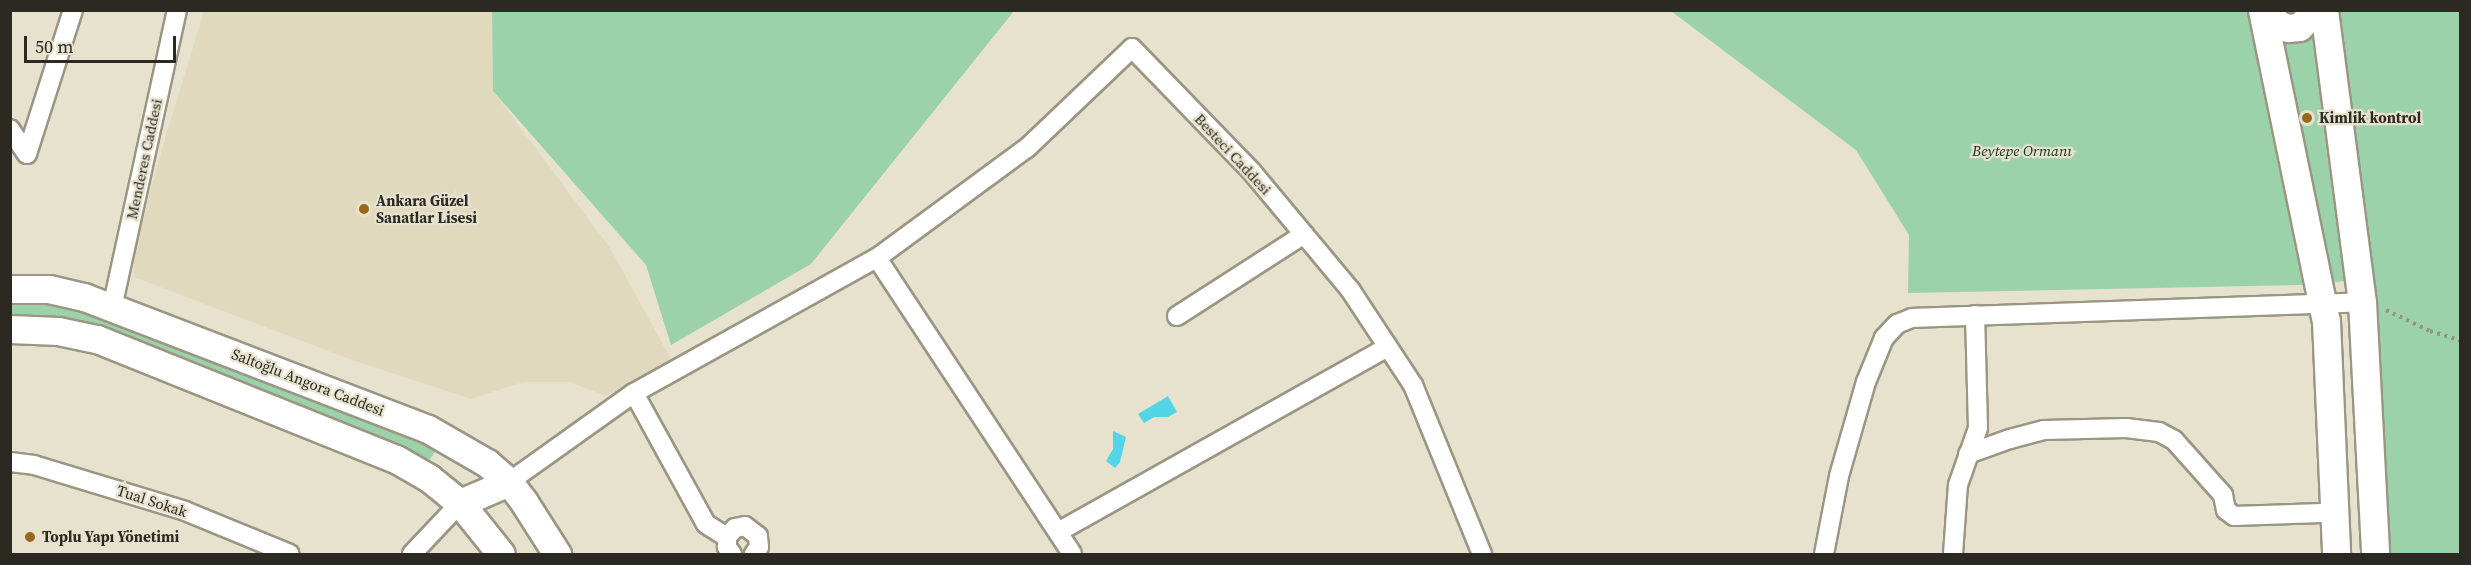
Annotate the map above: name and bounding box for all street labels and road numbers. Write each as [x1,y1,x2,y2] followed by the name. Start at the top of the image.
[122,97,166,221] street label: Menderes Caddesi
[1191,110,1275,198] street label: Besteci Caddesi
[229,345,387,419] street label: Saltoğlu Angora Caddesi
[115,481,189,521] street label: Tual Sokak

